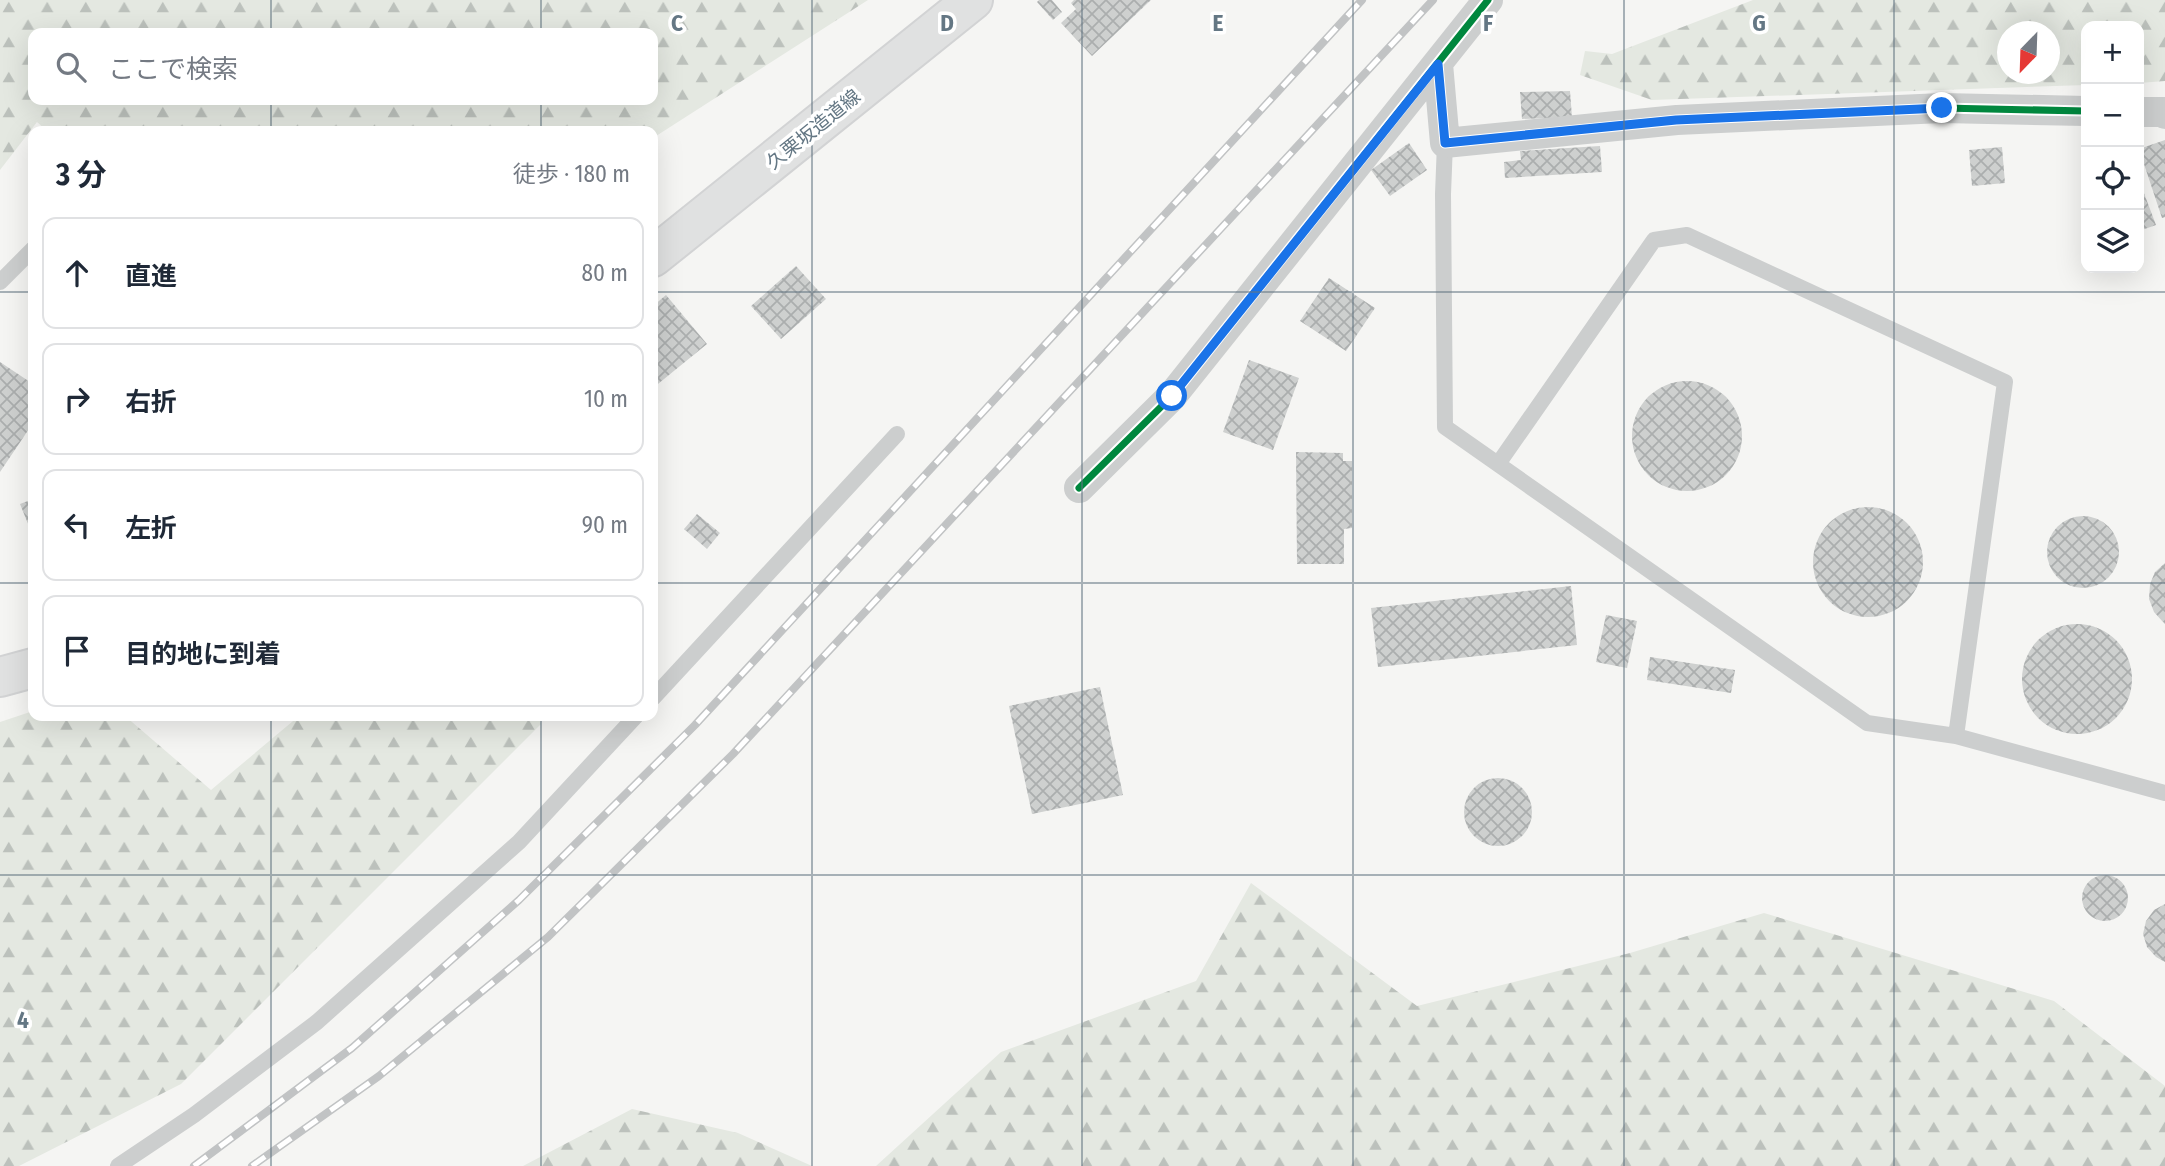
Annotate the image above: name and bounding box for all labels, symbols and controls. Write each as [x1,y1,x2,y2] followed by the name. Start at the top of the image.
[671,9,683,37] text: C
[940,9,954,37] text: D
[1213,9,1224,37] text: E
[1483,9,1493,37] text: F
[1752,9,1766,37] text: G
[1997,21,2060,84] north arrow
[2081,21,2144,273] map controls
[2081,21,2144,84] button: +
[28,28,658,105] search box
[52,48,90,86] icon: search
[108,54,238,85] text: ここで検索
[2081,84,2144,147] button: −
[762,85,865,174] street label: 久栗坂造道線
[1926,92,1957,123] route end
[2081,147,2144,210] button: locate
[56,157,106,193] text: 3 分
[513,160,630,188] text: 徒歩 · 180 m
[2081,210,2144,273] button: layers
[58,254,96,292] icon: ahead
[581,259,628,287] text: 80 m
[125,261,177,292] text: 直進
[58,380,96,418] icon: right
[1156,380,1187,411] route start
[584,385,628,413] text: 10 m
[125,387,177,418] text: 右折
[58,506,96,544] icon: left
[582,511,628,539] text: 90 m
[125,513,177,544] text: 左折
[58,632,96,670] icon: arrive
[125,639,281,670] text: 目的地に到着
[17,1006,29,1034] text: 4

